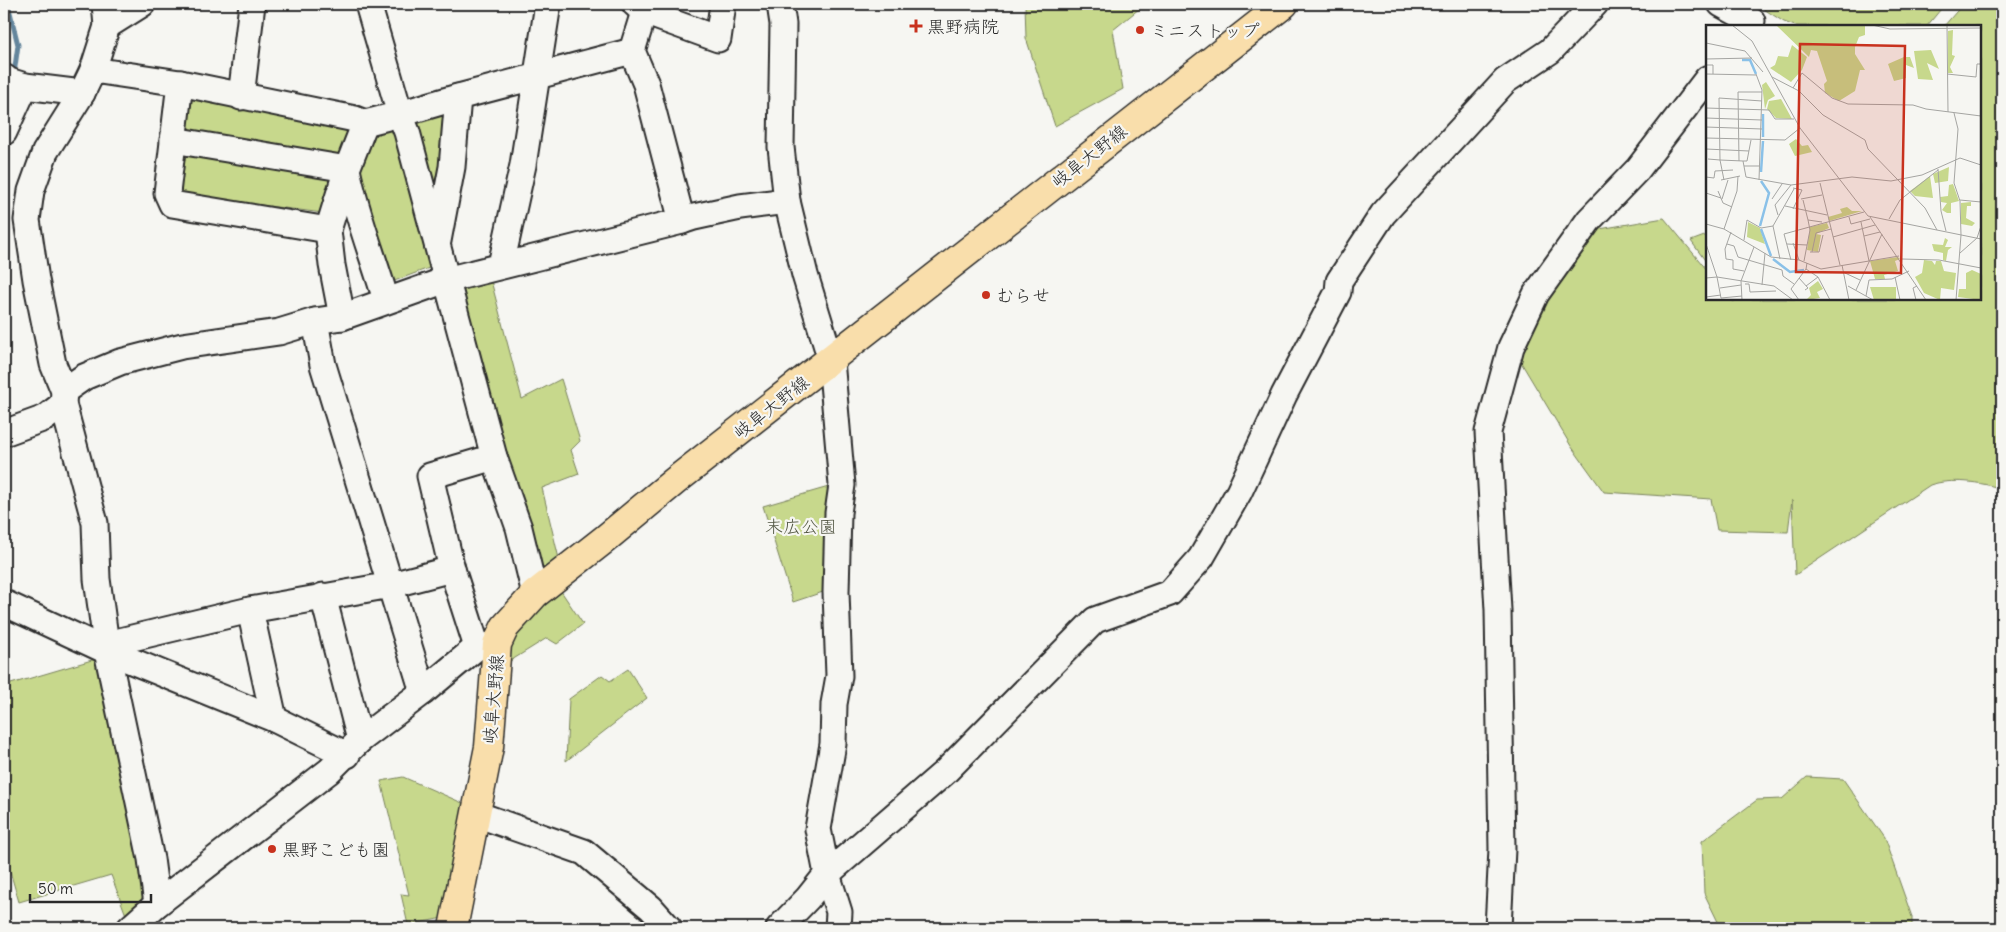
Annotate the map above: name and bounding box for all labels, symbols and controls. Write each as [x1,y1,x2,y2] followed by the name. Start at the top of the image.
[927,15,999,38] place label: 黒野病院
[909,19,923,33] marker: 黒野病院
[1150,19,1260,42] place label: ミニストップ
[1134,24,1146,36] marker: ミニストップ
[1706,25,1981,300] inset map
[1046,119,1132,193] street label: 岐阜大野線
[996,284,1050,307] place label: むらせ
[980,289,992,301] marker: むらせ
[728,370,814,444] street label: 岐阜大野線
[765,515,837,538] park label: 末広公園
[478,653,508,745] street label: 岐阜大野線
[282,838,390,861] place label: 黒野こども園
[266,843,278,855] marker: 黒野こども園
[30,872,151,904] scale bar
[38,879,73,898] text: 50 m

